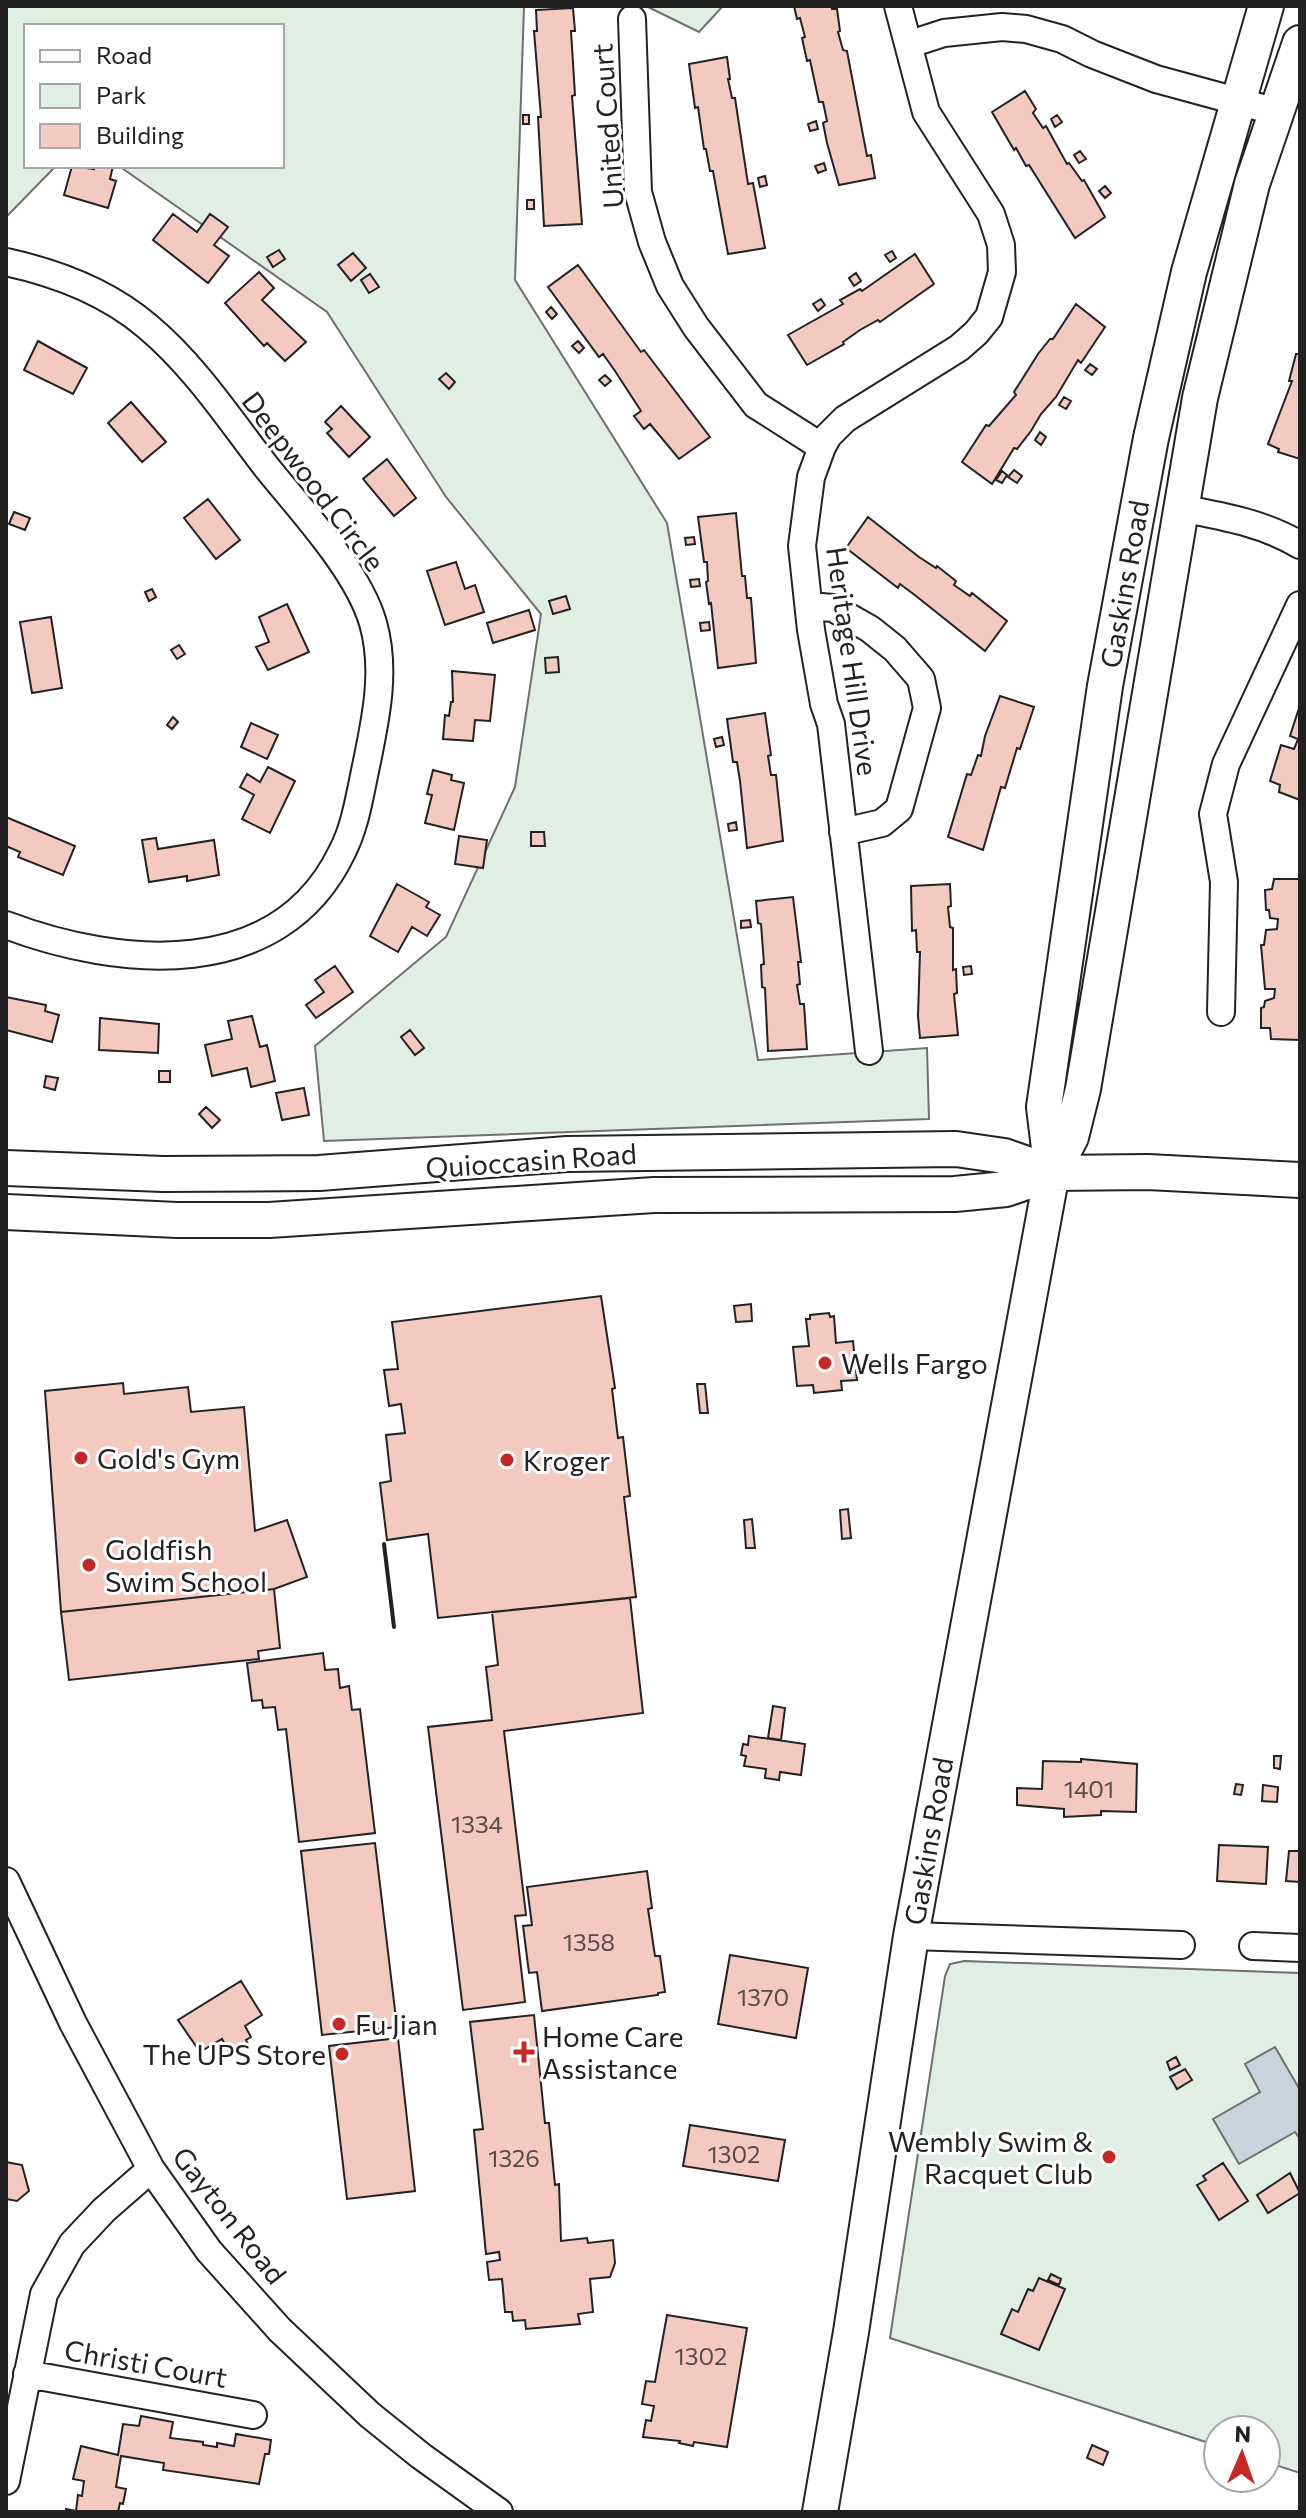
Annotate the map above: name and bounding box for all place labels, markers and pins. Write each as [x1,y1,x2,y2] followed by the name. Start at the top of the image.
[841,1346,988,1380] place label: Wells Fargo
[816,1354,834,1372] marker: Wells Fargo
[97,1441,240,1475] place label: Gold's Gym
[523,1443,610,1477] place label: Kroger
[72,1449,90,1467] marker: Gold's Gym
[498,1451,516,1469] marker: Kroger
[105,1532,267,1598] place label: Goldfish Swim School
[80,1556,98,1574] marker: Goldfish Swim School
[355,2007,438,2041] place label: Fu Jian
[330,2015,348,2033] marker: Fu Jian
[542,2019,684,2085] place label: Home Care Assistance
[142,2037,326,2071] place label: The UPS Store
[513,2041,535,2063] marker: Home Care Assistance
[333,2045,351,2063] marker: The UPS Store
[888,2124,1093,2190] place label: Wembly Swim & Racquet Club
[1100,2148,1118,2166] marker: Wembly Swim & Racquet Club

